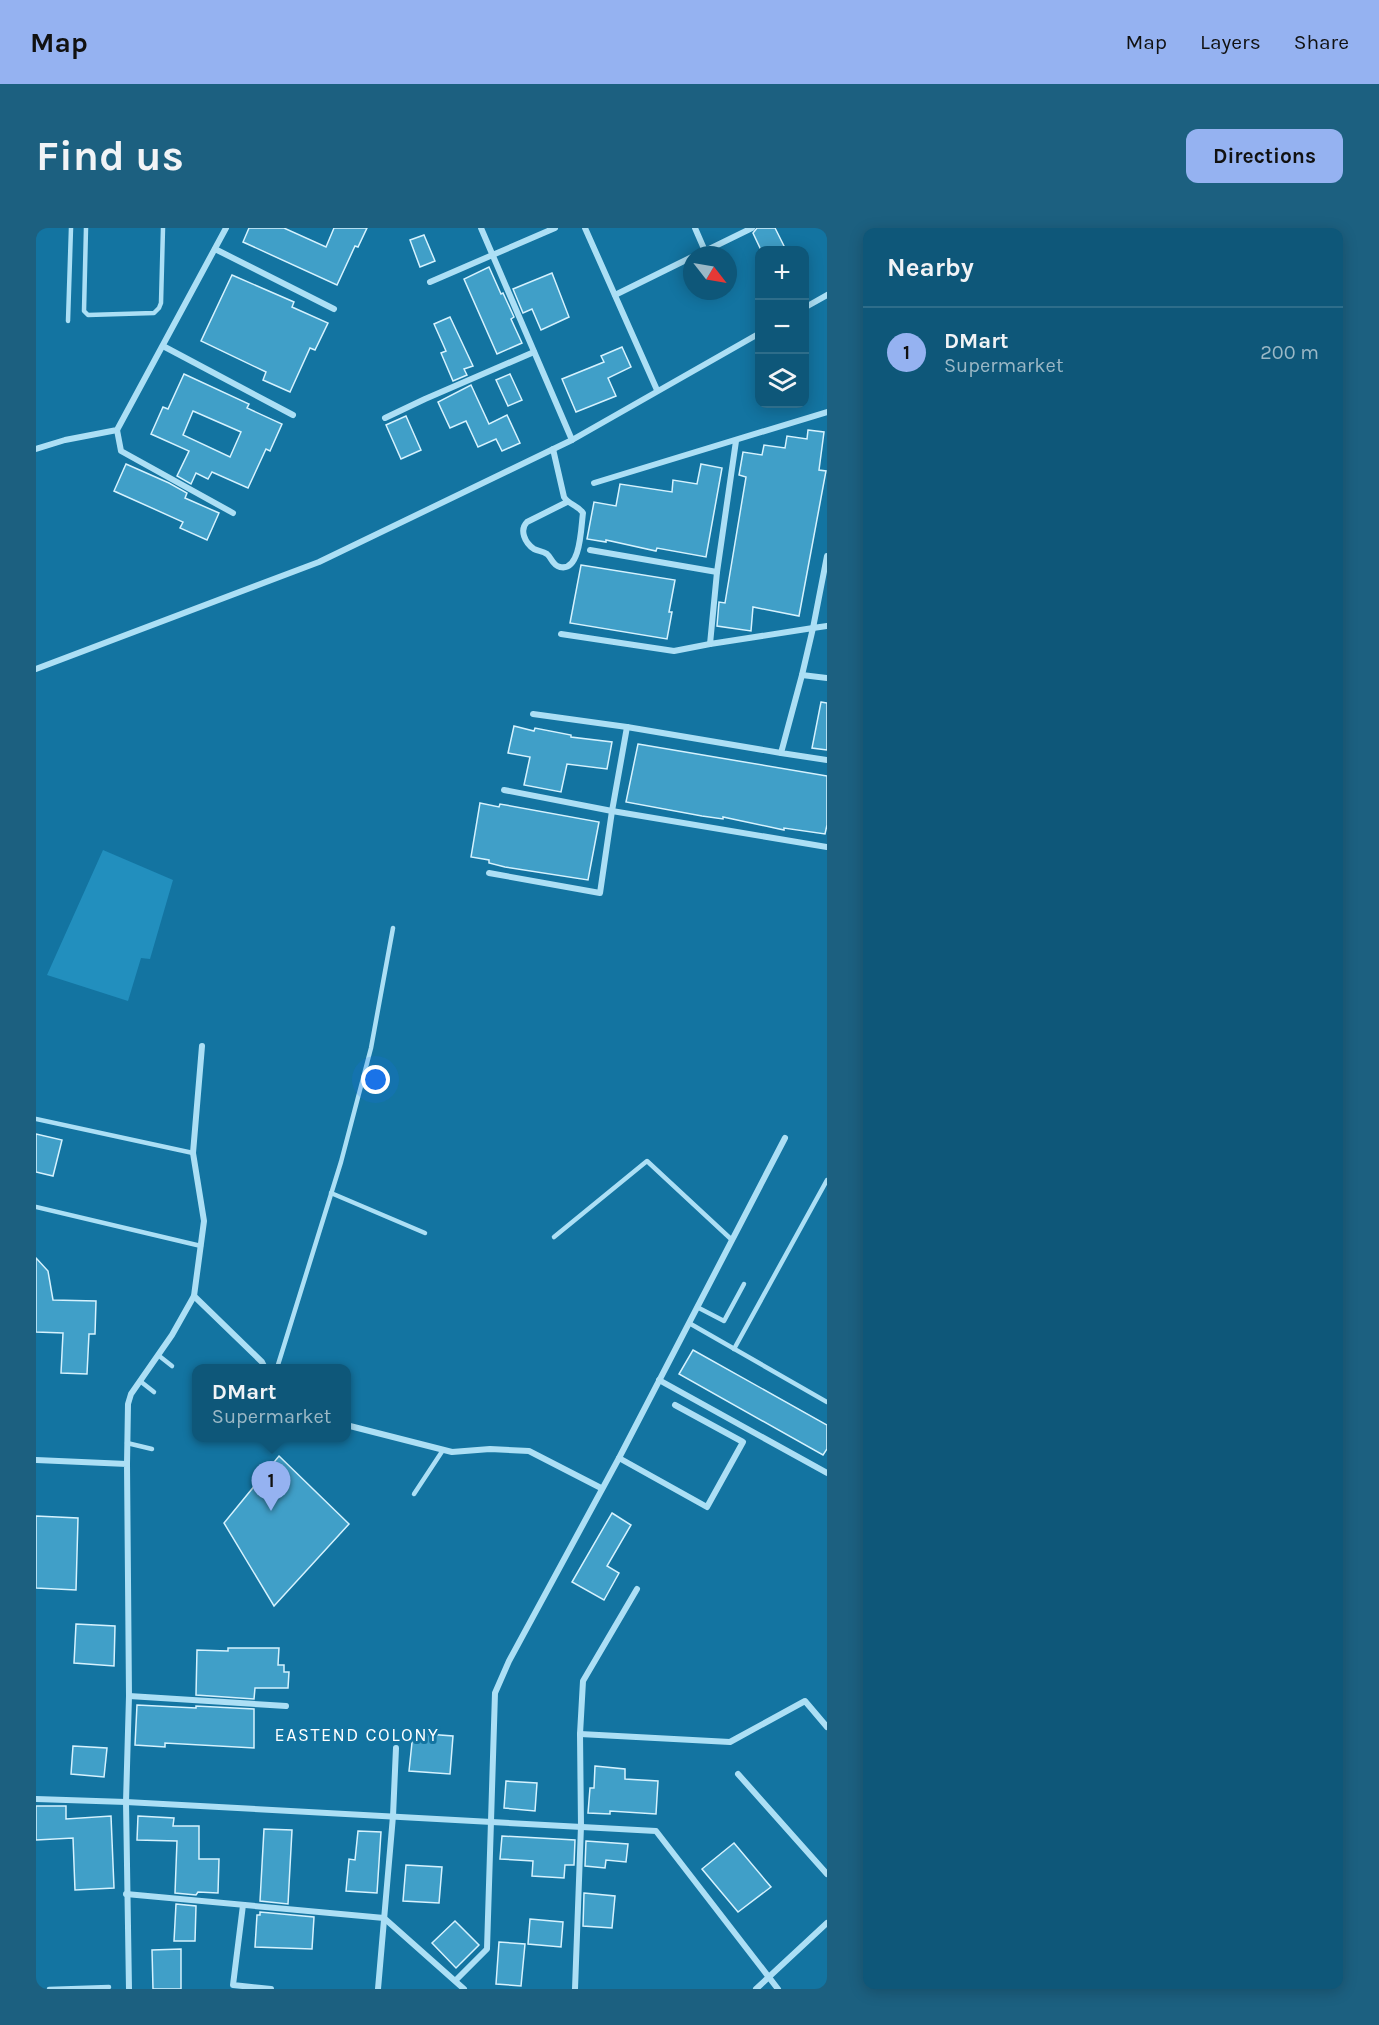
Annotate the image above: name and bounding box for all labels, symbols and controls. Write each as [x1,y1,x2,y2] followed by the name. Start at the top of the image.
[30,26,88,59] text: Map
[1125,30,1167,54] text: Map
[1200,30,1261,54] text: Layers
[1294,30,1349,54] text: Share
[1186,129,1343,183] button: Directions
[36,131,184,181] text: Find us
[683,246,737,300] north arrow
[755,246,809,408] map controls
[755,246,809,300] button: +
[887,252,974,283] text: Nearby
[755,300,809,354] button: −
[944,328,1009,354] text: DMart
[903,341,910,364] text: 1
[1260,341,1319,364] text: 200 m
[755,354,809,408] button: layers
[944,354,1063,377] text: Supermarket
[361,1065,390,1094] your location
[192,1364,351,1442] popup
[212,1379,276,1405] text: DMart
[212,1405,331,1428] text: Supermarket
[252,1462,290,1511] pin: 1
[275,1724,439,1746] district label: EASTEND COLONY

